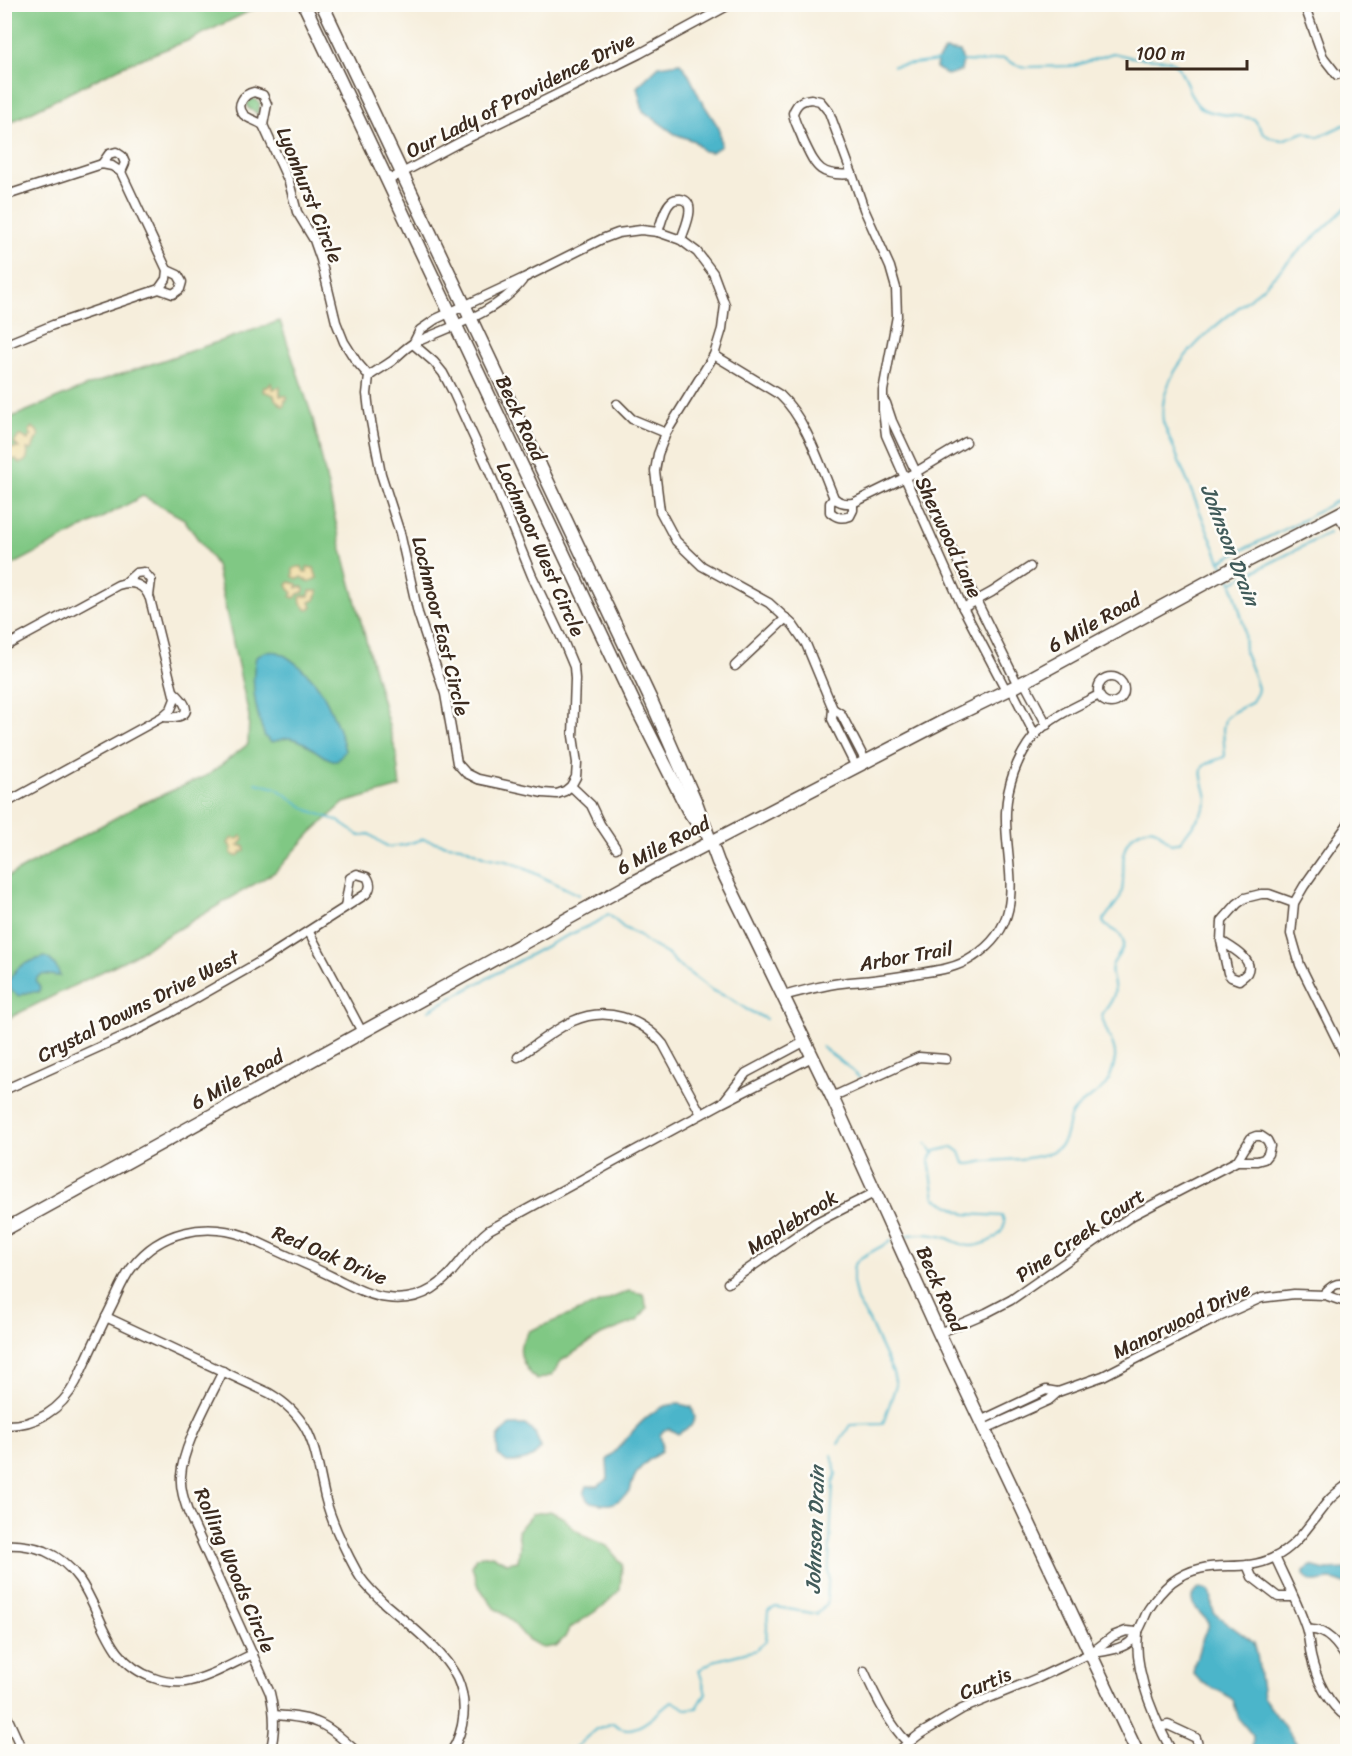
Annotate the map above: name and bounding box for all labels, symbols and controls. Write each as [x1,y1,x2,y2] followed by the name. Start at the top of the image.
[400,22,641,168] street label: Our Lady of Providence Drive
[1127,33,1247,71] scale bar
[1136,38,1185,70] text: 100 m
[266,122,353,269] street label: Lyonhurst Circle
[485,369,556,468] street label: Beck Road
[486,456,595,643] street label: Lochmoor West Circle
[905,470,992,604] street label: Sherwood Lane
[1189,479,1272,614] water label: Johnson Drain
[401,533,480,720] street label: Lochmoor East Circle
[1041,582,1149,663] street label: 6 Mile Road
[610,805,718,885] street label: 6 Mile Road
[856,931,957,982] street label: Arbor Trail
[31,940,247,1073] street label: Crystal Downs Drive West
[184,1039,292,1120] street label: 6 Mile Road
[1008,1179,1153,1292] street label: Pine Creek Court
[740,1180,845,1264] street label: Maplebrook
[267,1215,393,1295] street label: Red Oak Drive
[906,1240,976,1339] street label: Beck Road
[1106,1272,1257,1369] street label: Manorwood Drive
[794,1463,836,1595] water label: Johnson Drain
[184,1482,285,1659] street label: Rolling Woods Circle
[954,1657,1018,1710] street label: Curtis

